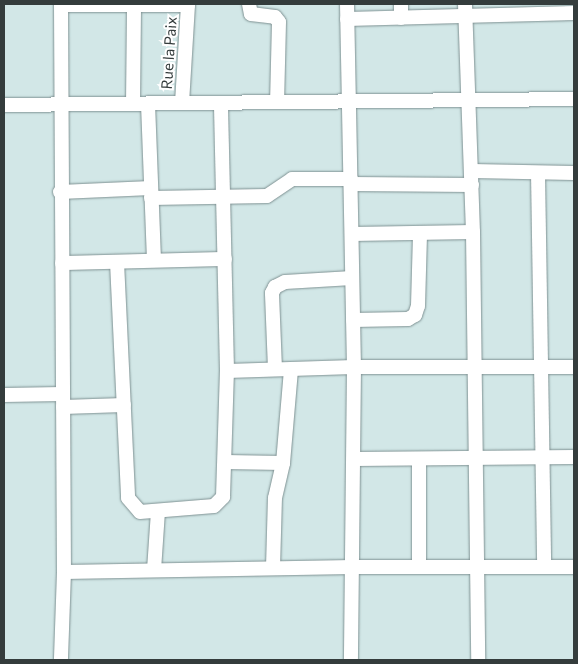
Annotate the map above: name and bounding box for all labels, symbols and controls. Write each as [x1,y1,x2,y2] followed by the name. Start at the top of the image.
[157,16,181,90] street label: Rue la Paix

